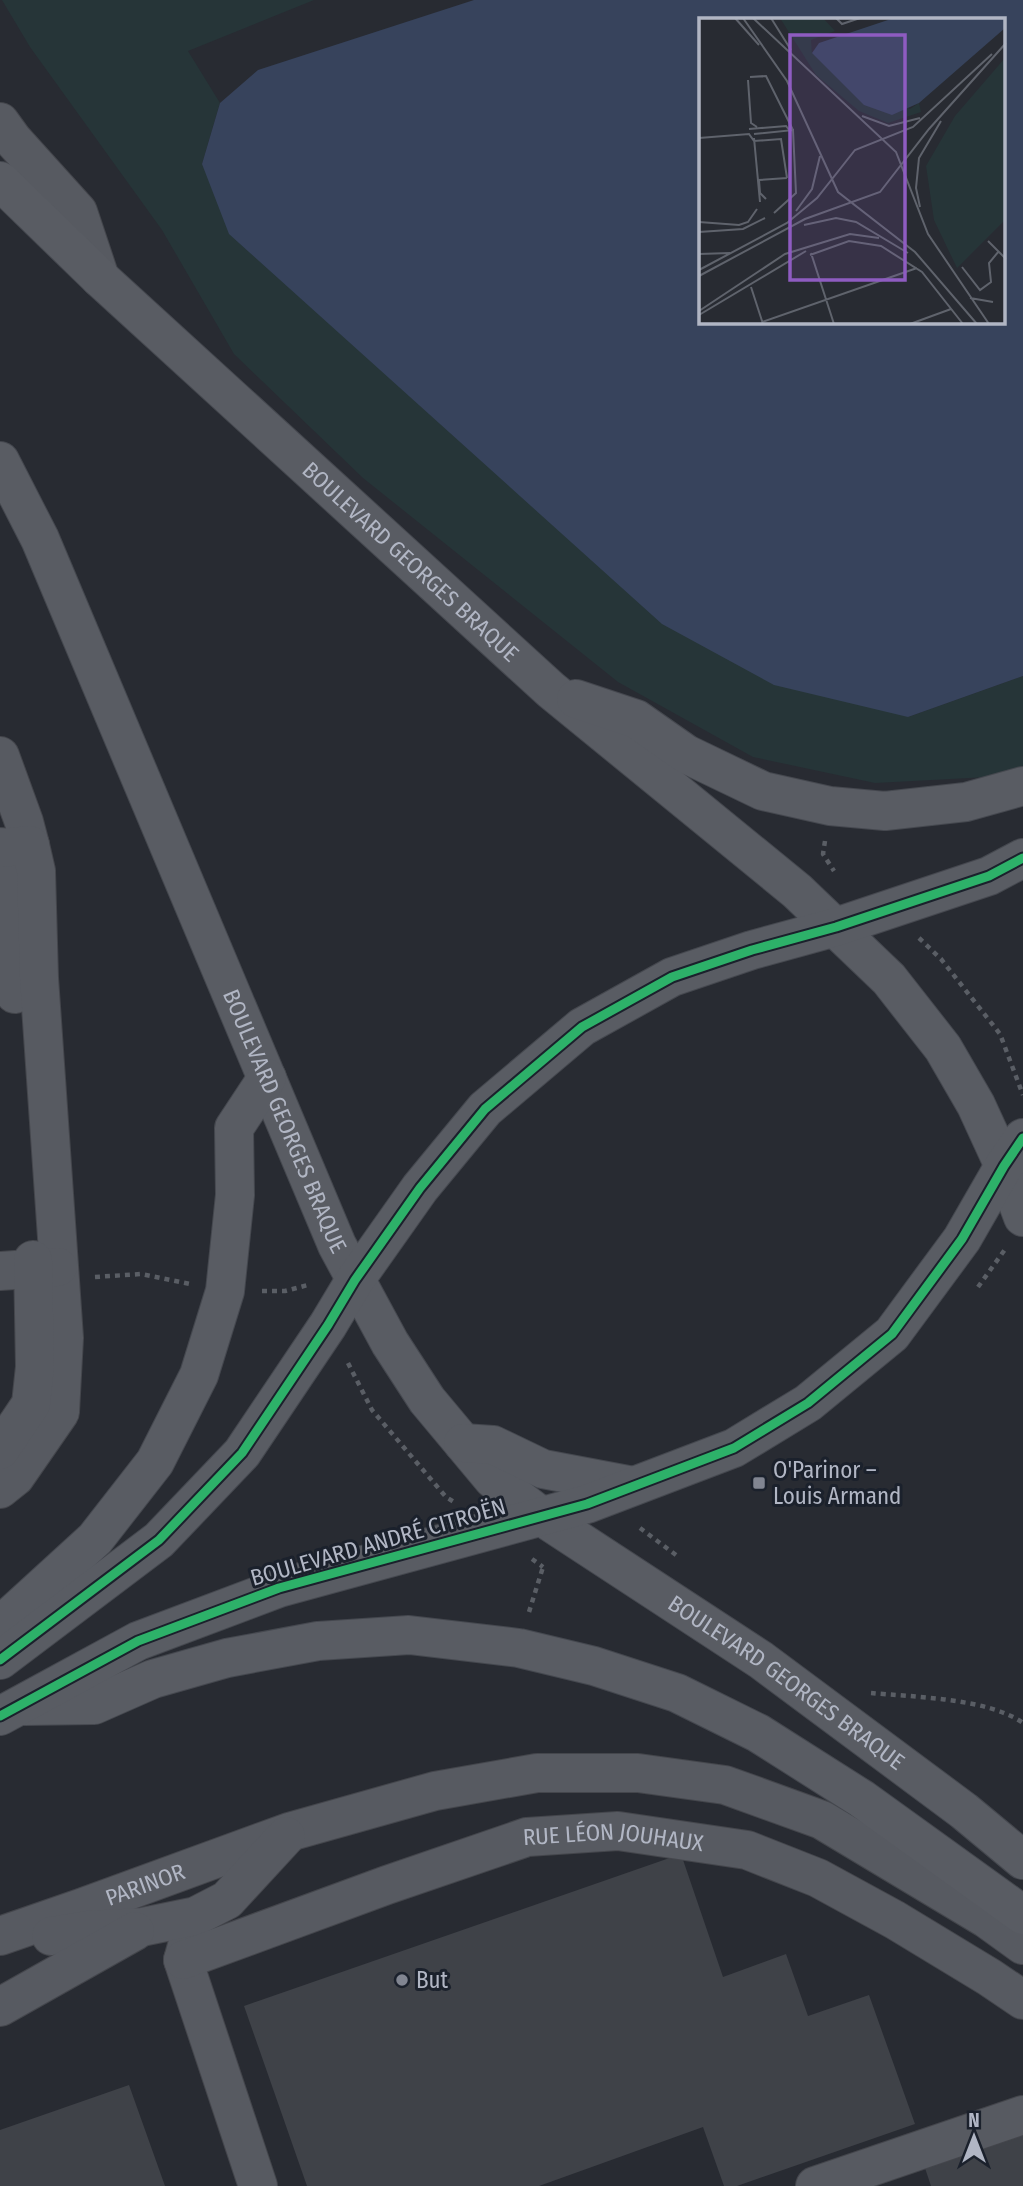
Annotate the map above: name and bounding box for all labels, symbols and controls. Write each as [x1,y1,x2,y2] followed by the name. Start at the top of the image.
[699,18,1006,324] inset map
[297,456,525,668] street label: BOULEVARD GEORGES BRAQUE
[217,985,353,1258] street label: BOULEVARD GEORGES BRAQUE
[773,1456,901,1510] place label: O'Parinor – Louis Armand
[751,1475,767,1491] marker: O'Parinor – Louis Armand
[247,1491,509,1592] street label: BOULEVARD ANDRÉ CITROËN
[663,1589,910,1776] street label: BOULEVARD GEORGES BRAQUE
[522,1817,706,1858] street label: RUE LÉON JOUHAUX
[102,1857,189,1912] street label: PARINOR
[416,1966,449,1994] place label: But
[394,1972,410,1988] marker: But
[939,2102,1009,2172] north arrow
[968,2109,980,2132] text: N

